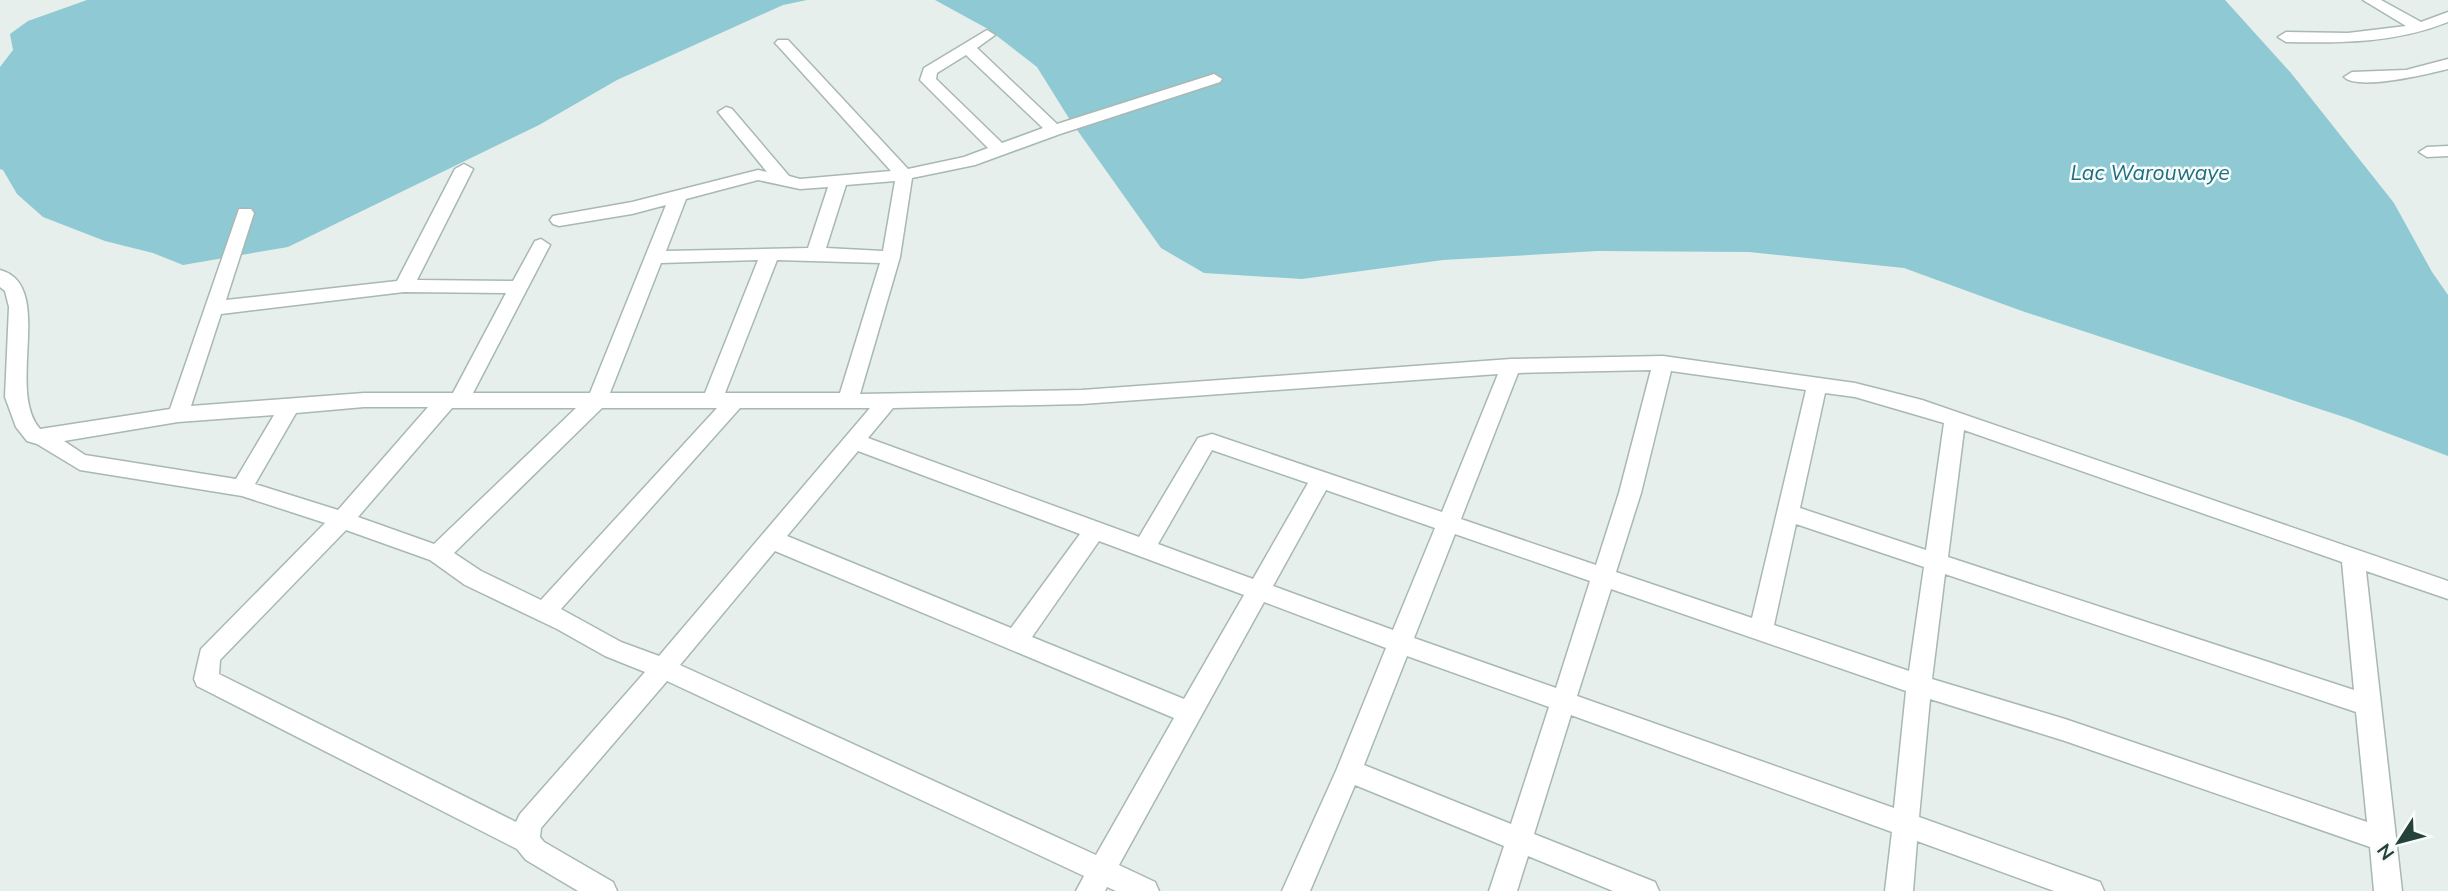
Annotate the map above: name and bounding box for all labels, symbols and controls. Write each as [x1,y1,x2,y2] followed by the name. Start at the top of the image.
[2070,159,2230,185] water label: Lac Warouwaye
[2364,807,2434,877] north arrow
[2371,839,2399,865] text: N

